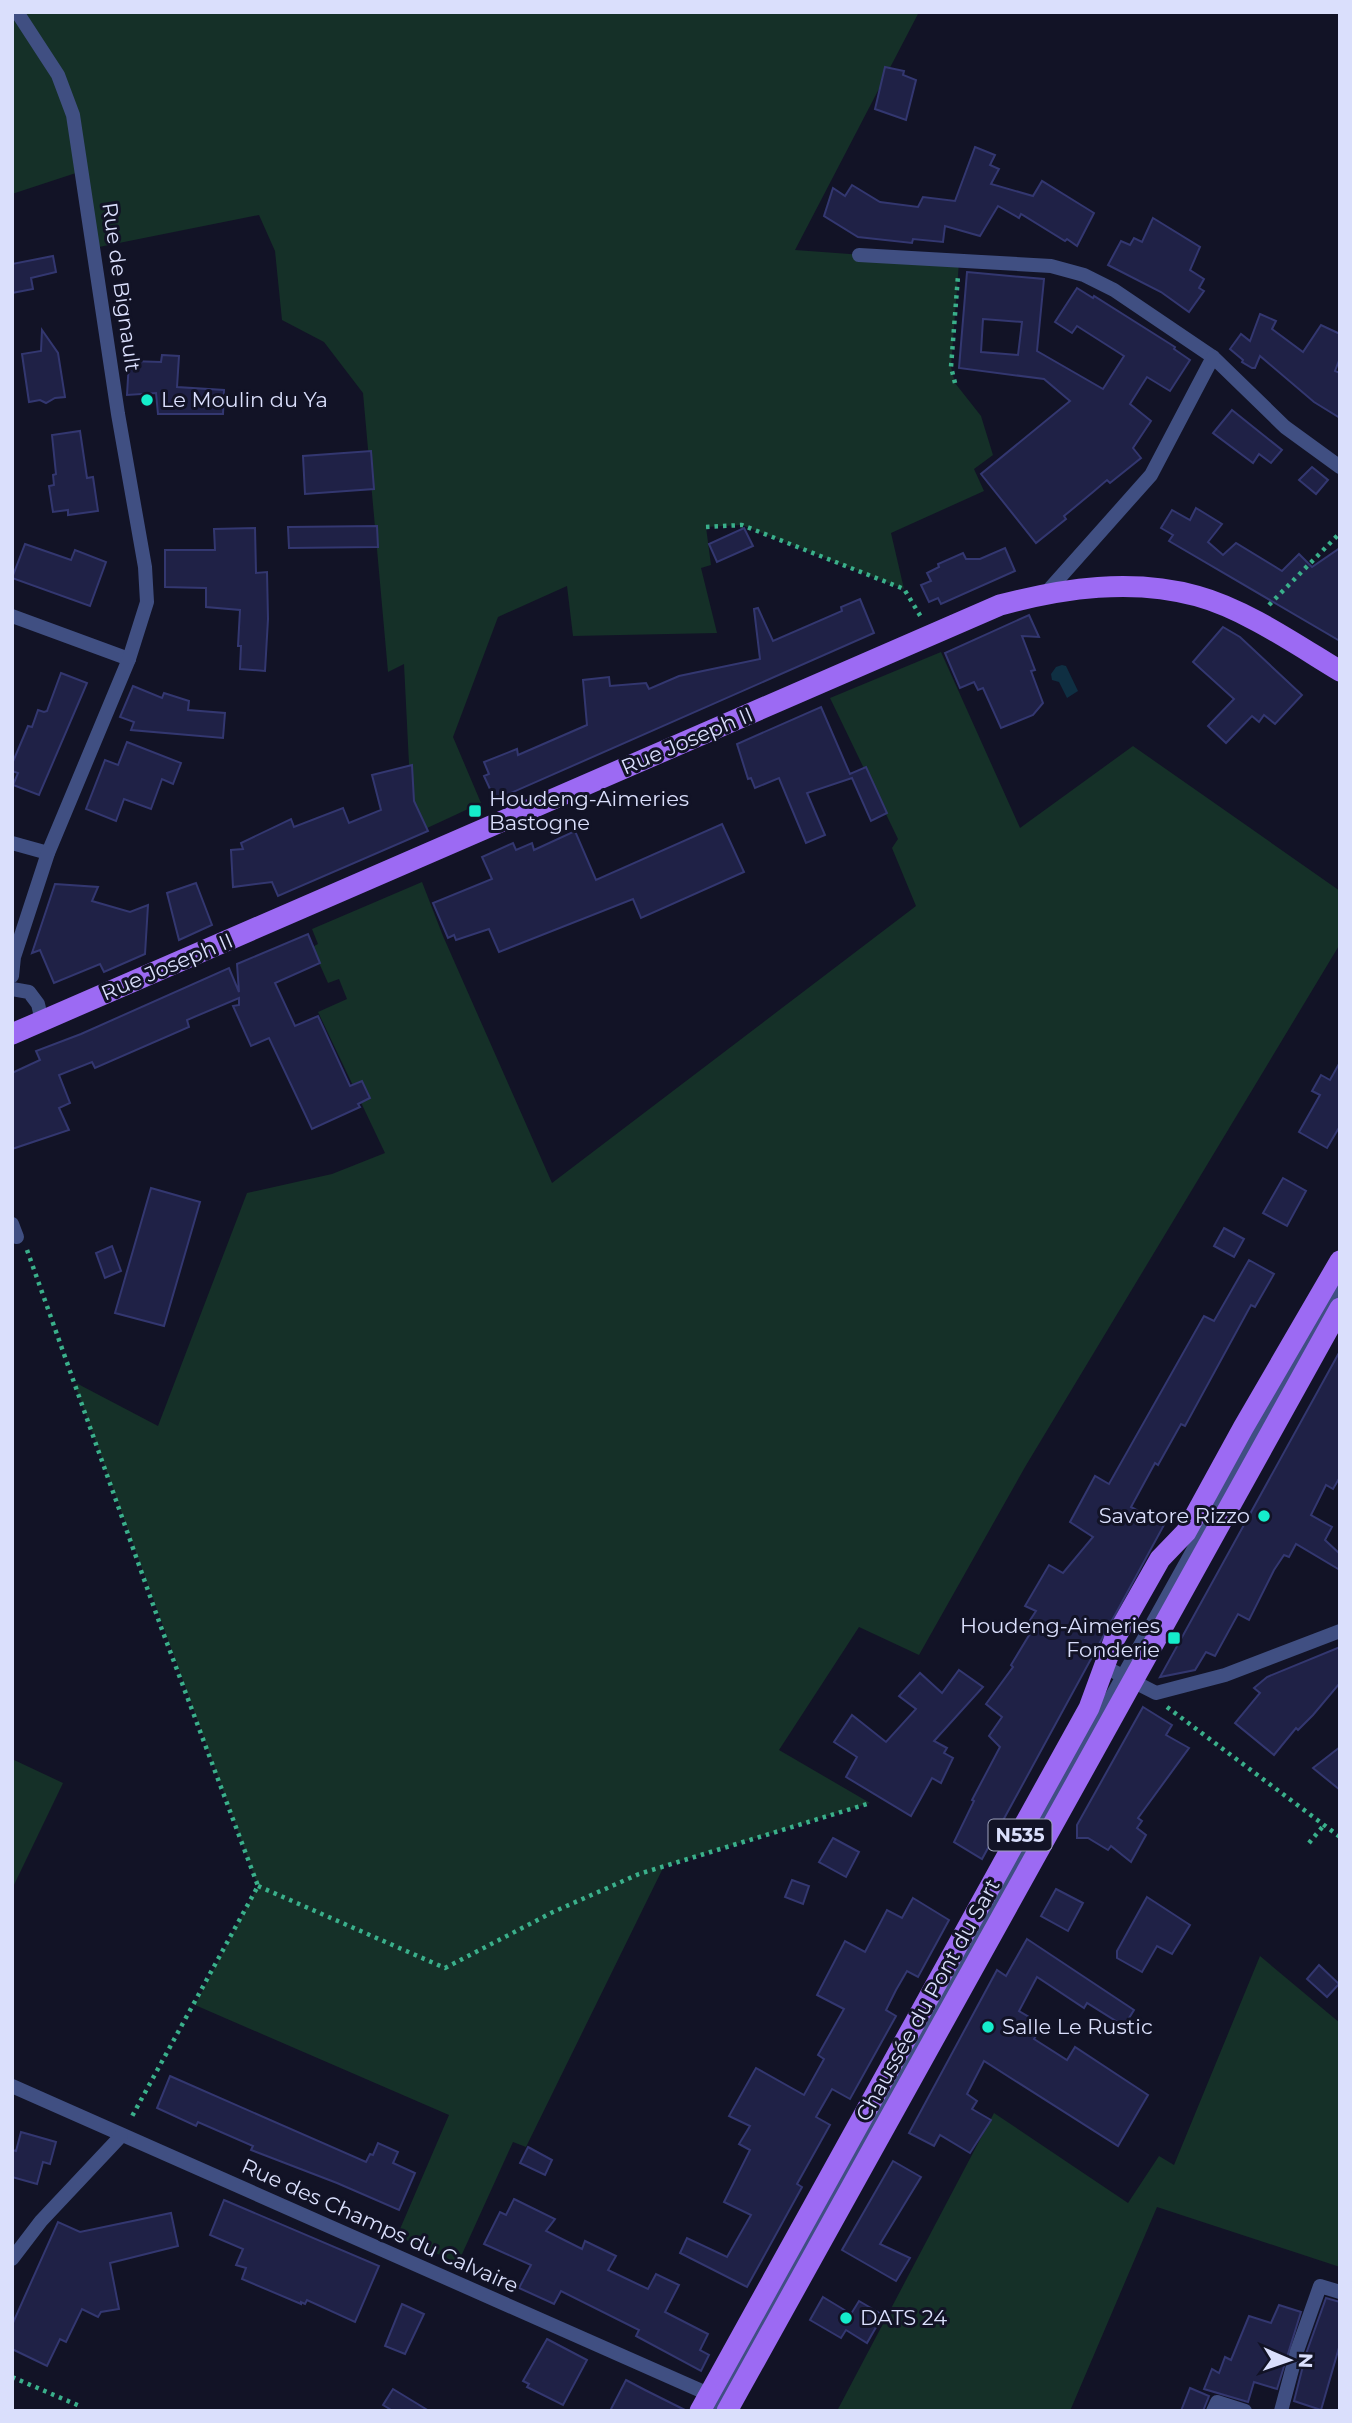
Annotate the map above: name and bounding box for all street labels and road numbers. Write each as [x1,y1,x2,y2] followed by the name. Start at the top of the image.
[97,201,146,373] street label: Rue de Bignault
[617,702,756,780] street label: Rue Joseph II
[97,928,236,1006] street label: Rue Joseph II
[988,1820,1052,1851] road number: N535
[850,1874,1005,2125] street label: Chaussée du Pont du Sart
[238,2153,522,2298] street label: Rue des Champs du Calvaire

